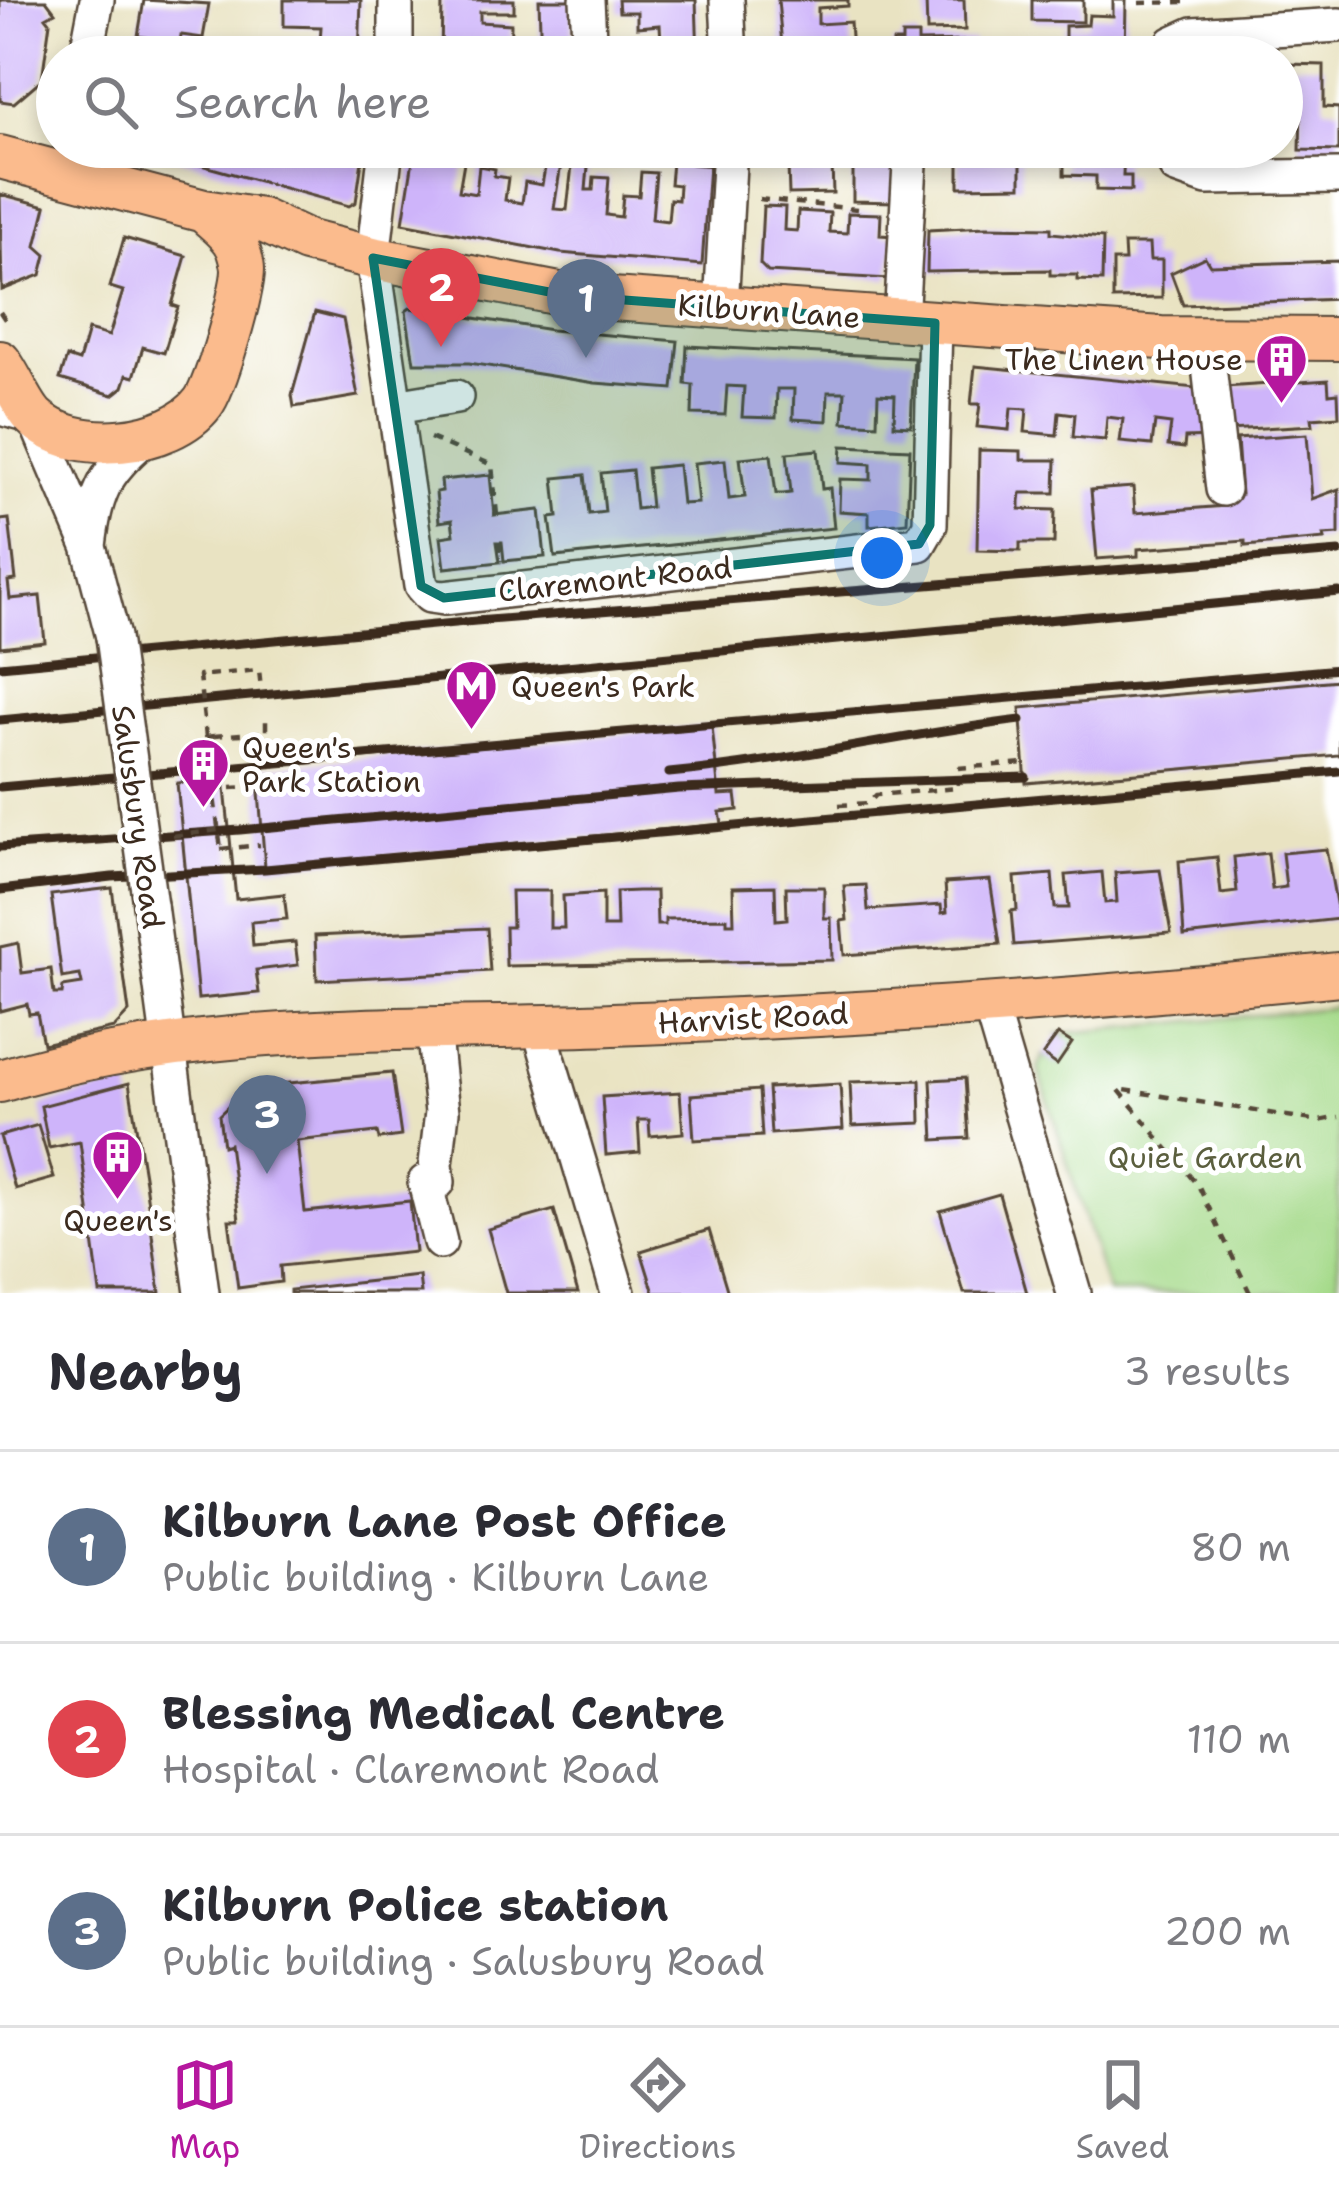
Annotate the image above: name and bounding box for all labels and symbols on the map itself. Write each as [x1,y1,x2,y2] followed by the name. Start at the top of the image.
[402,248,480,347] pin: 2
[547,259,625,358] pin: 1
[676,284,862,338] street label: Kilburn Lane
[1254,331,1310,405] building icon: The Linen House
[1005,339,1243,380] place label: The Linen House
[852,528,912,588] your location
[496,546,734,612] street label: Claremont Road
[444,658,500,732] metro station icon: Queen's Park
[511,666,695,707] place label: Queen's Park
[102,702,174,932] street label: Salusbury Road
[242,727,421,802] place label: Queen's Park Station
[175,736,231,810] building icon: Queen's Park Station
[657,993,849,1043] street label: Harvist Road
[228,1075,306,1174] pin: 3
[90,1127,146,1201] building icon: Queen's
[1108,1137,1302,1178] park label: Quiet Garden
[63,1200,173,1241] place label: Queen's

